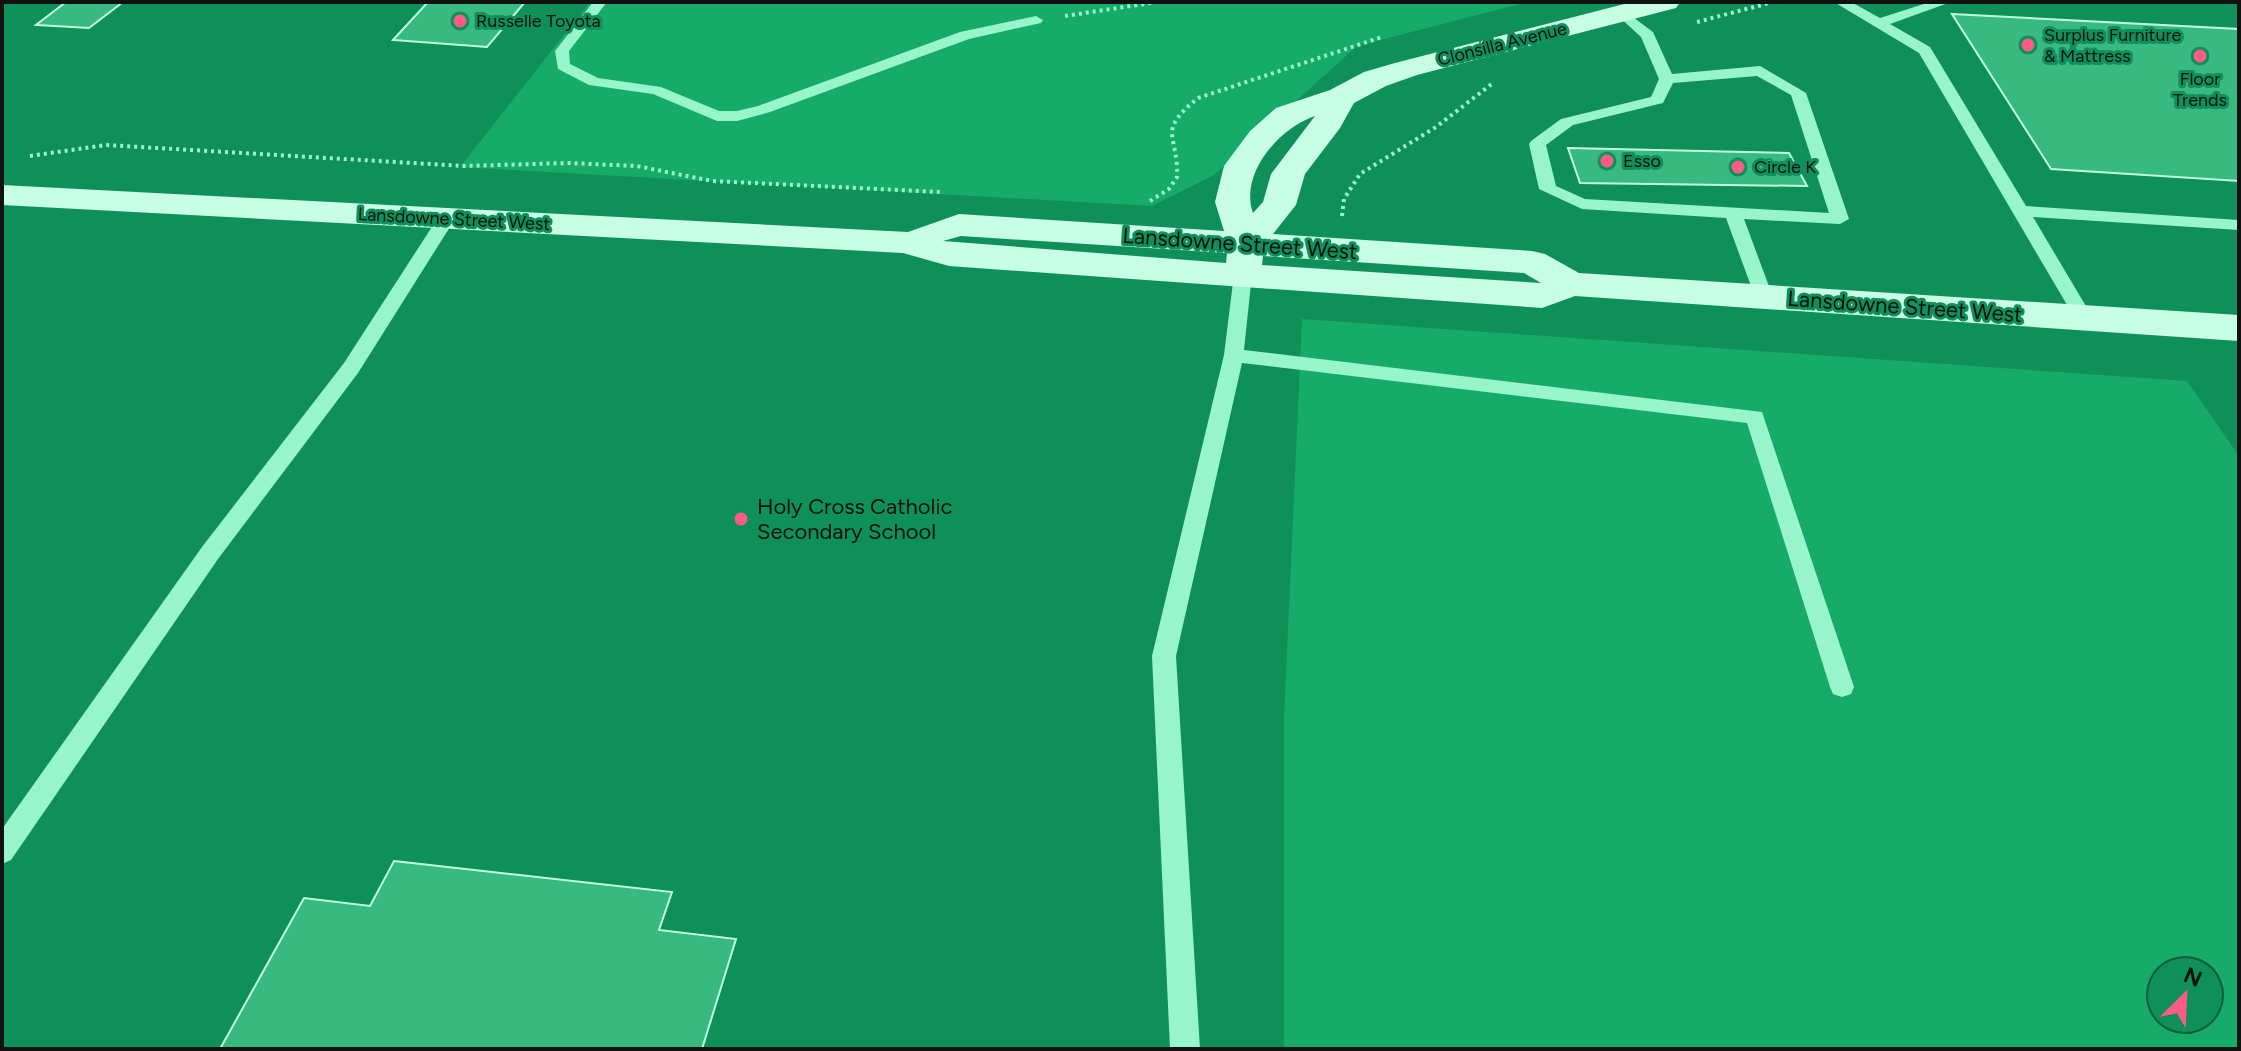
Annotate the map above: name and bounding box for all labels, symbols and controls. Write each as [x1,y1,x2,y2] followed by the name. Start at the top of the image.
[476,10,601,32] place label: Russelle Toyota
[451,12,469,30] marker: Russelle Toyota
[1435,17,1569,71] street label: Clonsilla Avenue
[2044,24,2182,67] place label: Surplus Furniture & Mattress
[2019,36,2037,54] marker: Surplus Furniture & Mattress
[2191,47,2209,65] marker: Floor Trends
[2173,68,2227,111] place label: Floor Trends
[1623,150,1661,172] place label: Esso
[1598,152,1616,170] marker: Esso
[1754,156,1816,178] place label: Circle K
[1729,158,1747,176] marker: Circle K
[357,203,551,235] street label: Lansdowne Street West
[1122,222,1358,265] street label: Lansdowne Street West
[1787,285,2023,328] street label: Lansdowne Street West
[757,493,952,545] place label: Holy Cross Catholic Secondary School
[732,510,750,528] marker: Holy Cross Catholic Secondary School
[2145,955,2225,1035] north arrow
[2180,961,2206,993] text: N

